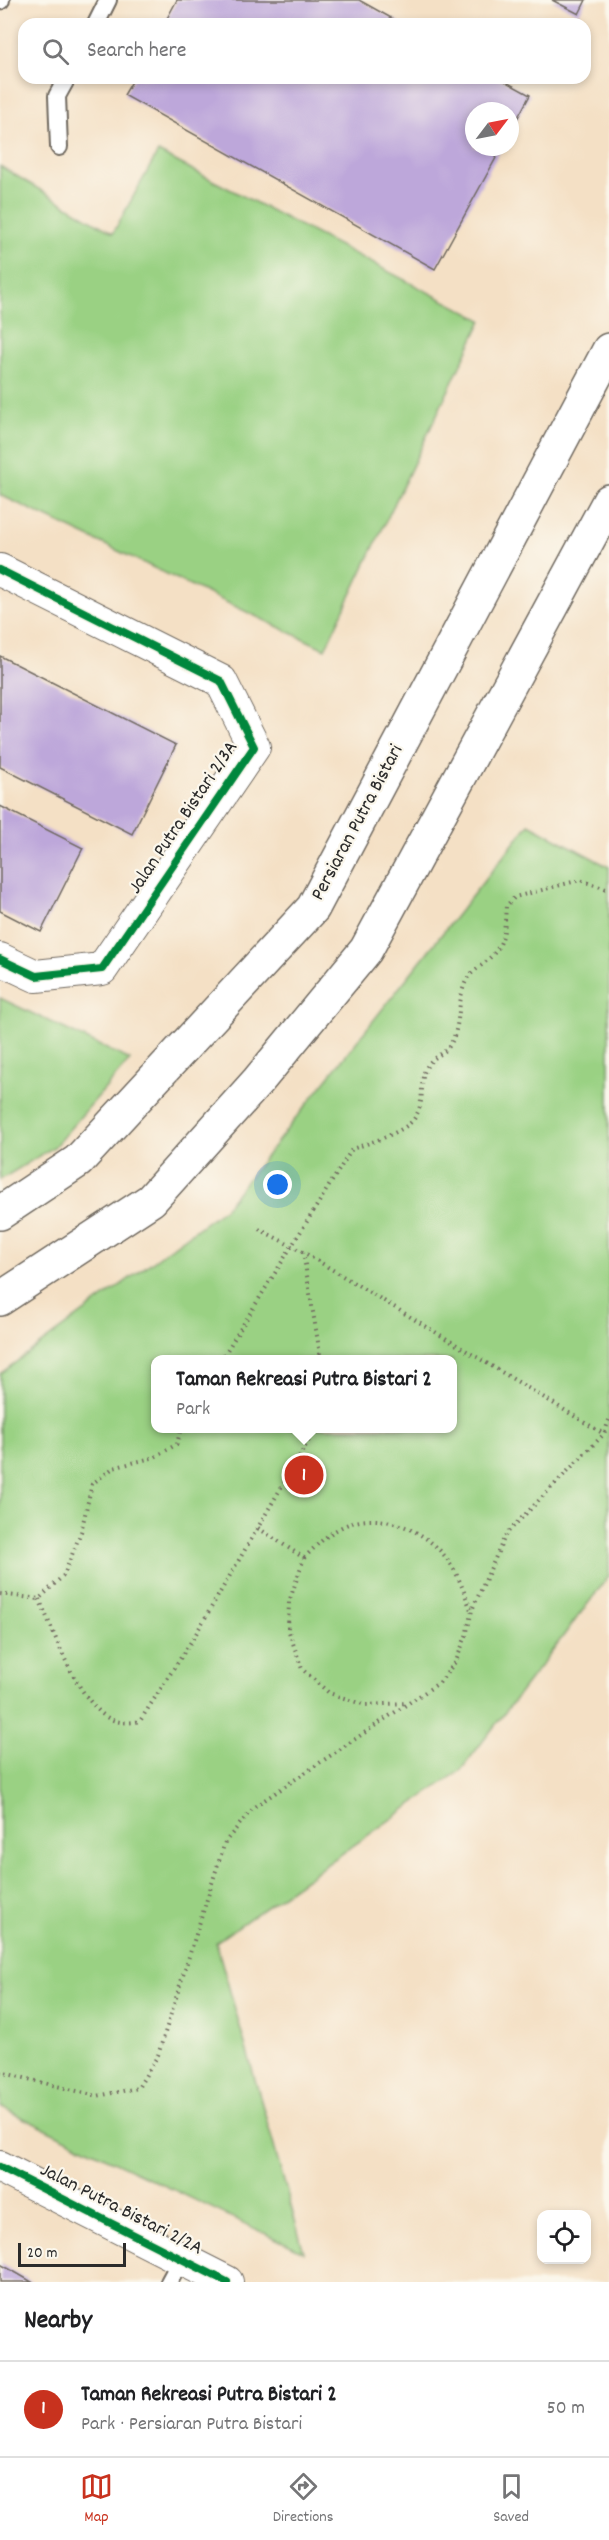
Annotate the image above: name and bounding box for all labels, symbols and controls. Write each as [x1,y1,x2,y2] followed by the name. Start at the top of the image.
[18,18,591,84] search box
[39,35,72,68] icon: search
[87,36,186,67] text: Search here
[465,102,519,156] north arrow
[122,736,246,900] street label: Jalan Putra Bistari 2/3A
[305,740,411,906] street label: Persiaran Putra Bistari
[263,1170,292,1199] your location
[151,1355,457,1433] popup
[176,1365,432,1396] text: Taman Rekreasi Putra Bistari 2
[176,1396,210,1424] text: Park
[284,1452,324,1498] pin: 1
[35,2157,207,2263] street label: Jalan Putra Bistari 2/2A
[537,2210,591,2264] map controls
[537,2210,591,2264] button: locate
[18,2240,126,2268] scale bar
[27,2242,57,2265] text: 20 m
[24,2303,92,2340] text: Nearby
[81,2380,337,2411] text: Taman Rekreasi Putra Bistari 2
[41,2395,46,2423] text: 1
[547,2395,585,2423] text: 50 m
[81,2411,302,2439] text: Park · Persiaran Putra Bistari
[80,2470,113,2529] tab: Map
[273,2470,333,2529] tab: Directions
[493,2470,529,2529] tab: Saved

